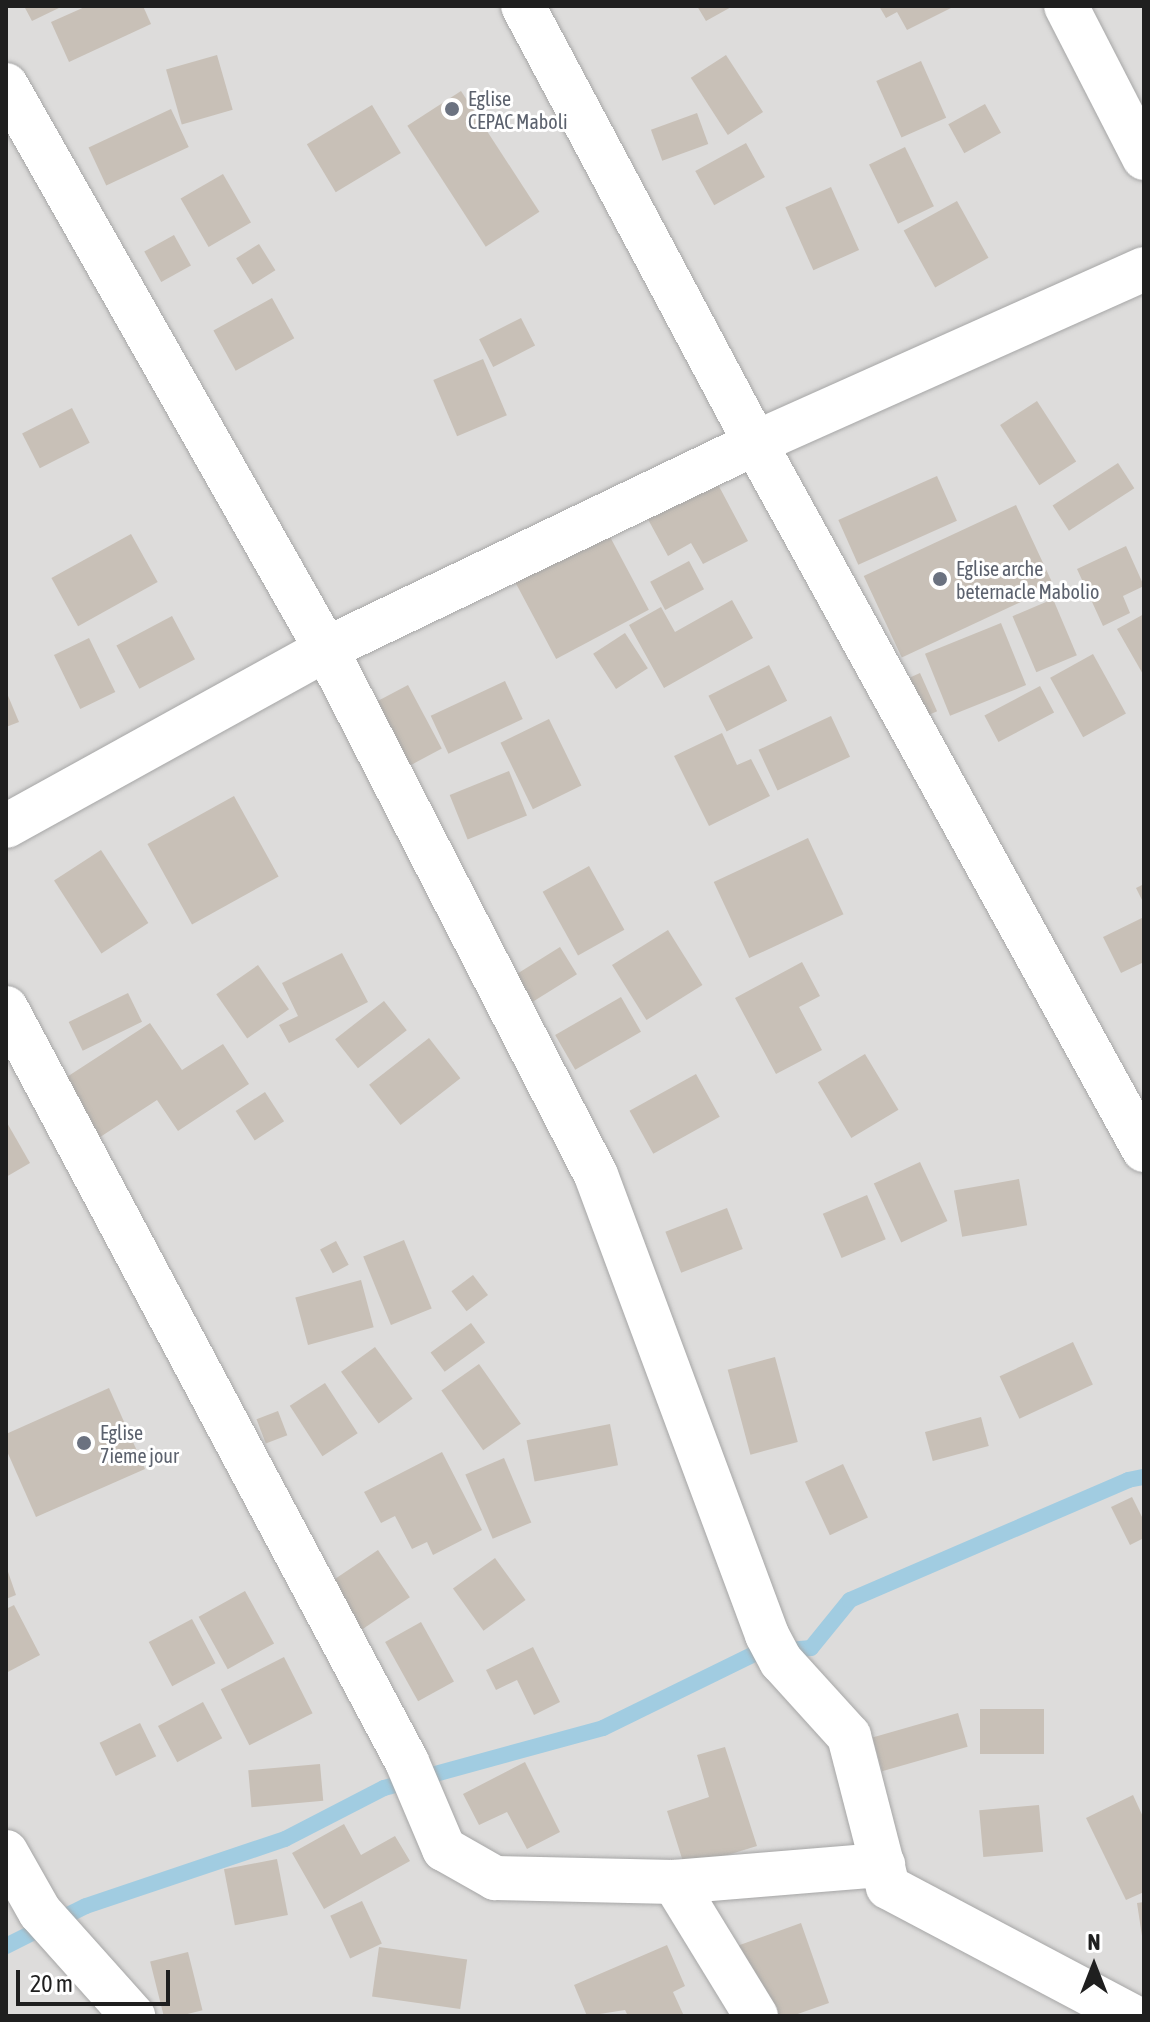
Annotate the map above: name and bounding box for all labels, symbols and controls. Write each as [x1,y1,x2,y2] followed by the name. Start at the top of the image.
[468,86,568,133] place label: Eglise CEPAC Maboli
[443,100,461,118] marker: Eglise CEPAC Maboli
[956,556,1099,603] place label: Eglise arche beternacle Mabolio
[931,570,949,588] marker: Eglise arche beternacle Mabolio
[100,1420,179,1467] place label: Eglise 7ieme jour
[75,1434,93,1452] marker: Eglise 7ieme jour
[1054,1926,1134,2006] north arrow
[1088,1929,1100,1955] text: N
[20,1954,174,2004] scale bar
[30,1970,73,1997] text: 20 m

